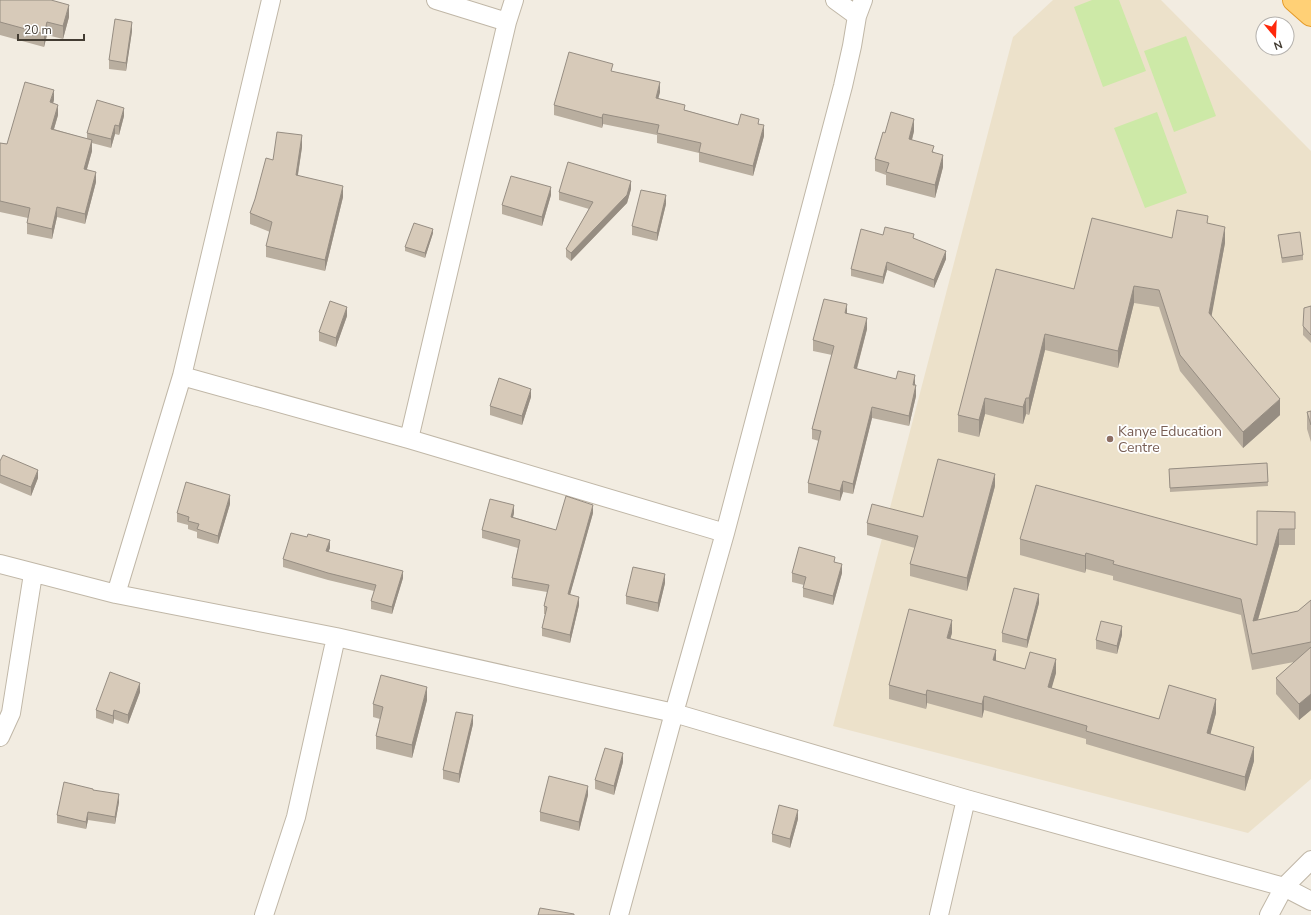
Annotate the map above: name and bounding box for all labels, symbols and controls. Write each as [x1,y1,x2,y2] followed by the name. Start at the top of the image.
[18,16,84,42] scale bar
[1255,16,1295,56] north arrow
[24,22,52,38] text: 20 m
[1272,37,1284,53] text: N
[1118,422,1222,457] place label: Kanye Education Centre
[1105,434,1115,444] marker: Kanye Education Centre

